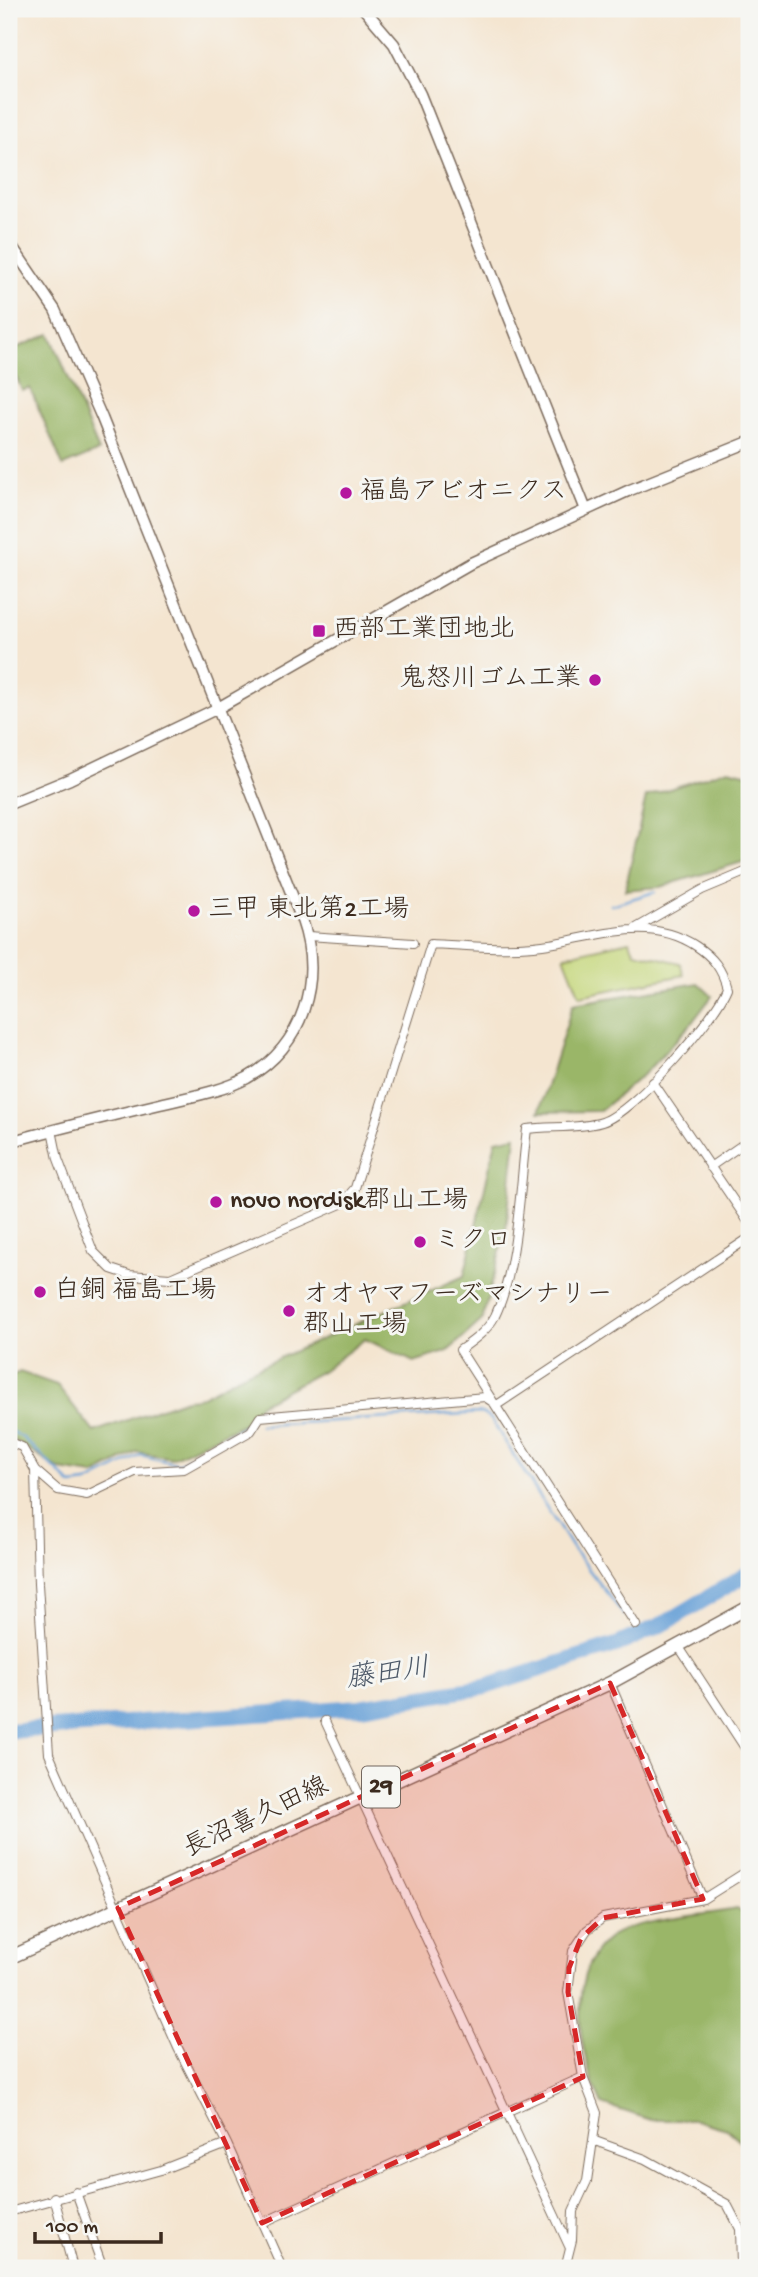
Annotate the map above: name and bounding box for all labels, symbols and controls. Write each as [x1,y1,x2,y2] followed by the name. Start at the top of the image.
[360,476,567,509] place label: 福島アビオニクス
[338,485,354,501] marker: 福島アビオニクス
[333,615,515,647] place label: 西部工業団地北
[311,623,327,639] marker: 西部工業団地北
[400,664,581,696] place label: 鬼怒川ゴム工業
[587,672,603,688] marker: 鬼怒川ゴム工業
[208,894,409,927] place label: 三甲 東北第2工場
[186,903,202,919] marker: 三甲 東北第2工場
[230,1187,468,1218] place label: novo nordisk郡山工場
[208,1194,224,1210] marker: novo nordisk郡山工場
[434,1227,512,1258] place label: ミクロ
[412,1234,428,1250] marker: ミクロ
[54,1275,216,1308] place label: 白銅 福島工場
[303,1281,612,1342] place label: オオヤマフーズマシナリー 郡山工場
[32,1284,48,1300] marker: 白銅 福島工場
[281,1303,297,1319] marker: オオヤマフーズマシナリー 郡山工場
[344,1651,432,1697] water label: 藤田川
[362,1766,400,1808] road number: 29
[179,1770,334,1866] street label: 長沼喜久田線
[35,2200,161,2244] scale bar
[45,2216,98,2241] text: 100 m

